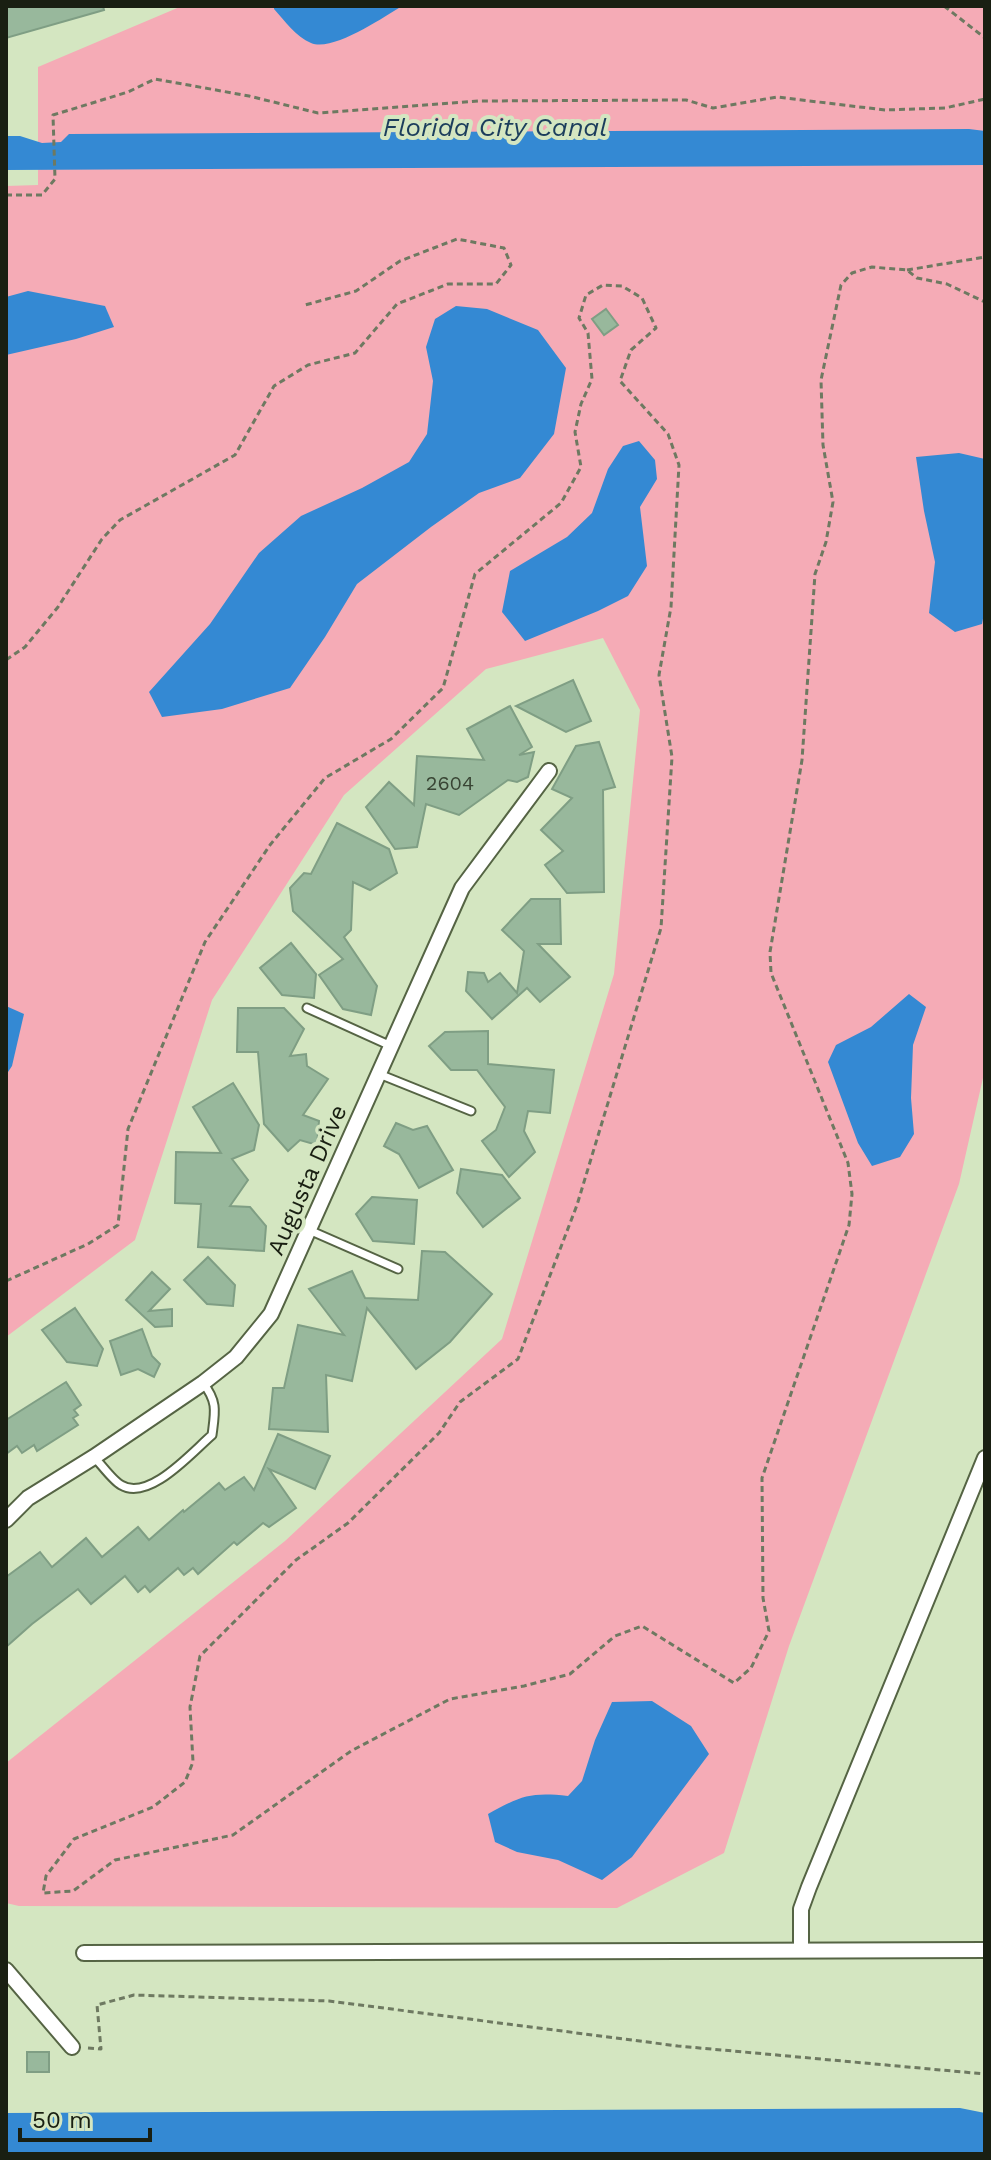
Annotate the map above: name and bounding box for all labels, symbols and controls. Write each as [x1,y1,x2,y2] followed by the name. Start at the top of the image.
[383,112,607,142] water label: Florida City Canal
[426,771,474,795] house number: 2604
[261,1100,353,1260] street label: Augusta Drive
[20,2092,150,2142] scale bar
[32,2106,92,2134] text: 50 m

